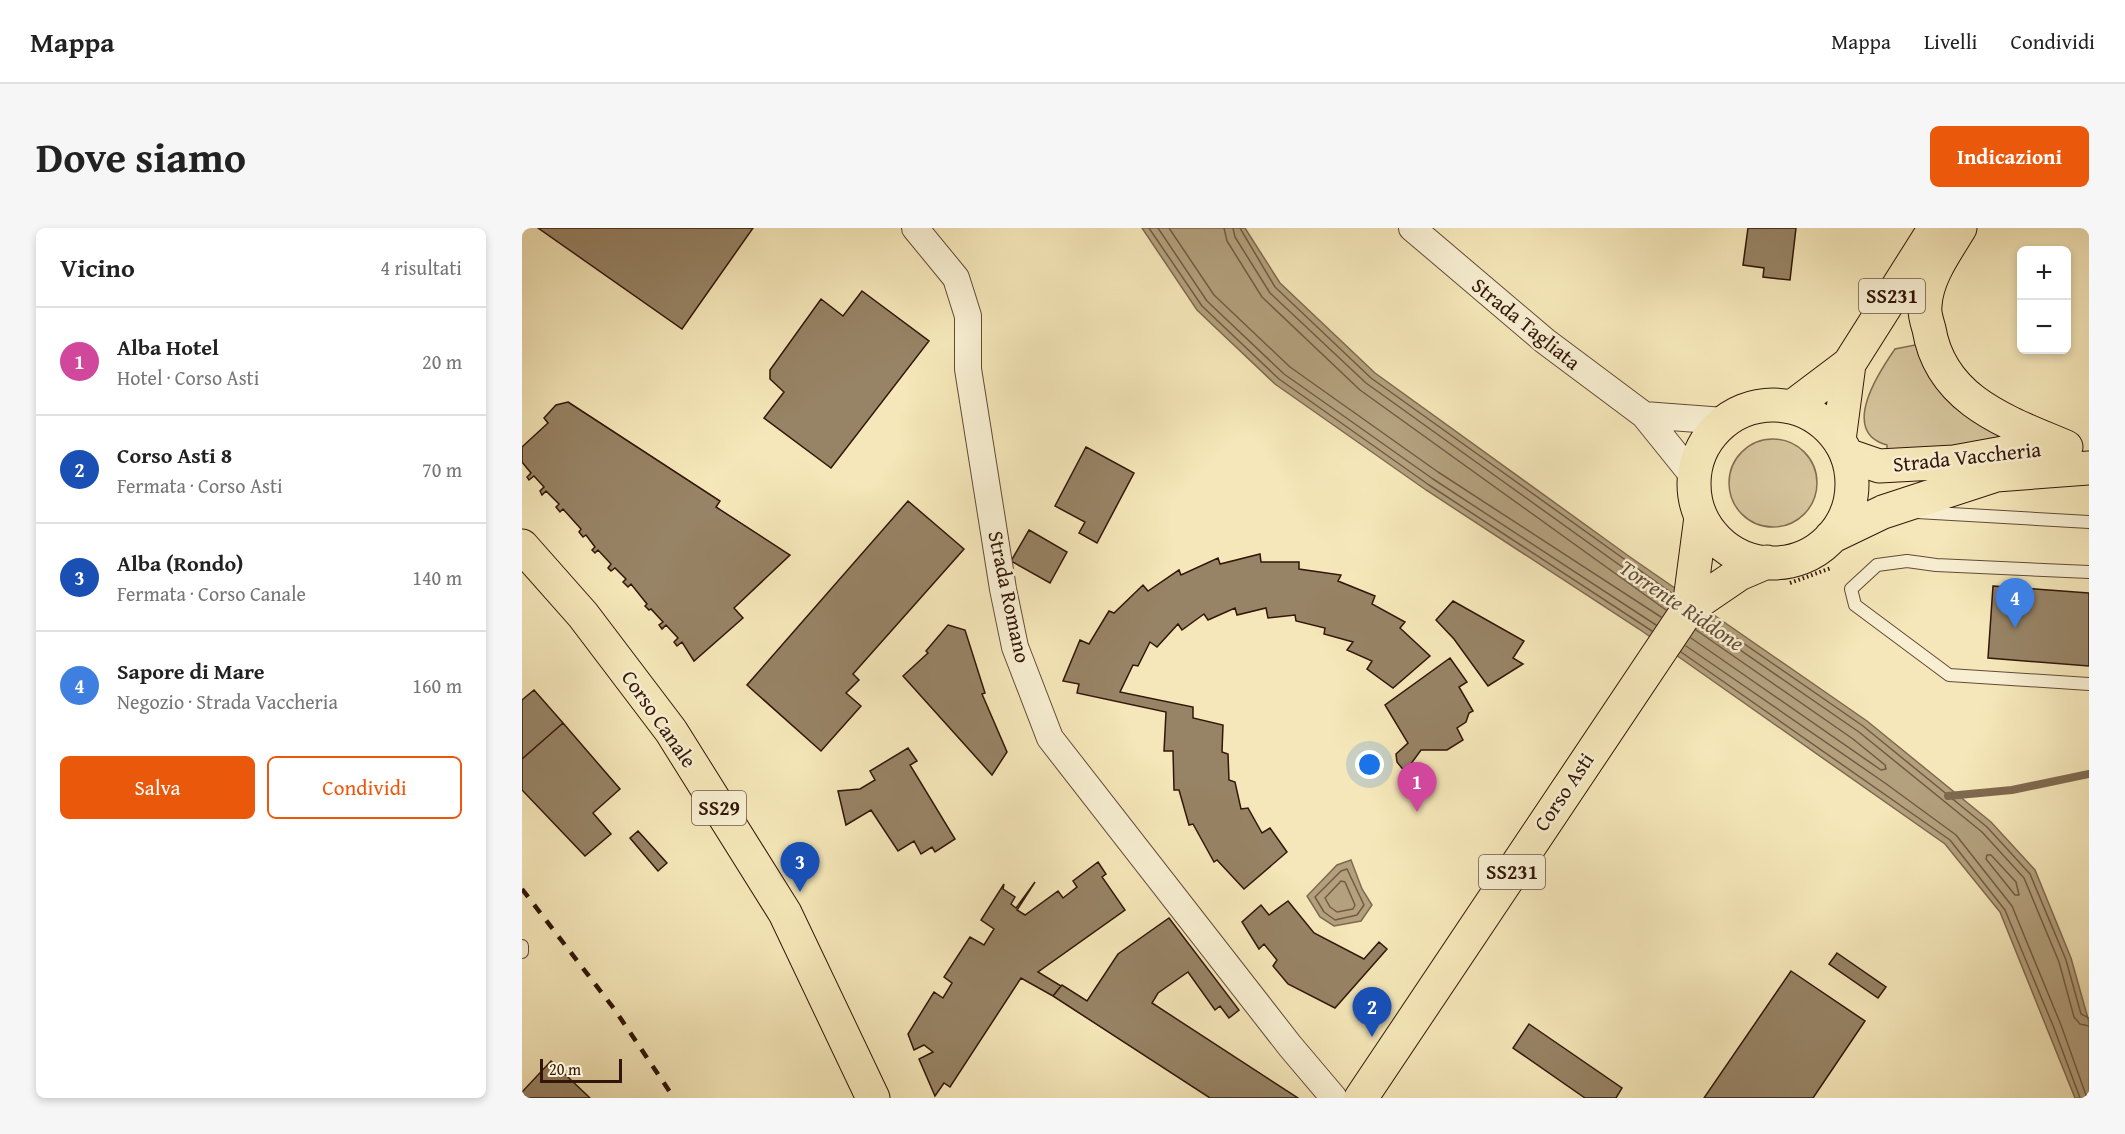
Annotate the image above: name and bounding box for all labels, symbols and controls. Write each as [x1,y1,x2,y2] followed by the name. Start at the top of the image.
[30,21,115,62] text: Mappa
[1831,26,1891,57] text: Mappa
[1924,26,1978,57] text: Livelli
[2011,26,2095,57] text: Condividi
[36,126,246,187] text: Dove siamo
[1930,126,2089,187] button: Indicazioni
[2017,246,2071,354] map controls
[2017,246,2071,300] button: +
[60,248,135,287] text: Vicino
[381,253,462,282] text: 4 risultati
[1465,270,1587,377] street label: Strada Tagliata
[1859,279,1925,313] road number: SS231
[2017,300,2071,354] button: −
[117,331,219,363] text: Alba Hotel
[74,347,85,376] text: 1
[422,347,462,376] text: 20 m
[117,363,259,392] text: Hotel · Corso Asti
[1891,433,2043,480] street label: Strada Vaccheria
[117,439,232,471] text: Corso Asti 8
[74,455,85,484] text: 2
[422,455,462,484] text: 70 m
[117,471,283,500] text: Fermata · Corso Asti
[980,528,1039,666] street label: Strada Romano
[117,547,244,579] text: Alba (Rondo)
[1613,551,1751,659] water label: Torrente Riddone
[74,563,85,592] text: 3
[412,563,462,592] text: 140 m
[1996,578,2034,628] pin: 4
[117,579,306,608] text: Fermata · Corso Canale
[117,655,265,687] text: Sapore di Mare
[614,663,705,774] street label: Corso Canale
[74,671,85,700] text: 4
[412,671,462,700] text: 160 m
[117,687,338,716] text: Negozio · Strada Vaccheria
[1526,746,1601,837] street label: Corso Asti
[1355,750,1384,779] your location
[60,756,255,819] button: Salva
[267,756,462,819] button: Condividi
[1398,762,1436,812] pin: 1
[692,791,746,825] road number: SS29
[780,842,820,892] pin: 3
[1479,855,1545,889] road number: SS231
[1352,988,1392,1037] pin: 2
[540,1056,622,1084] scale bar
[549,1057,581,1081] text: 20 m

